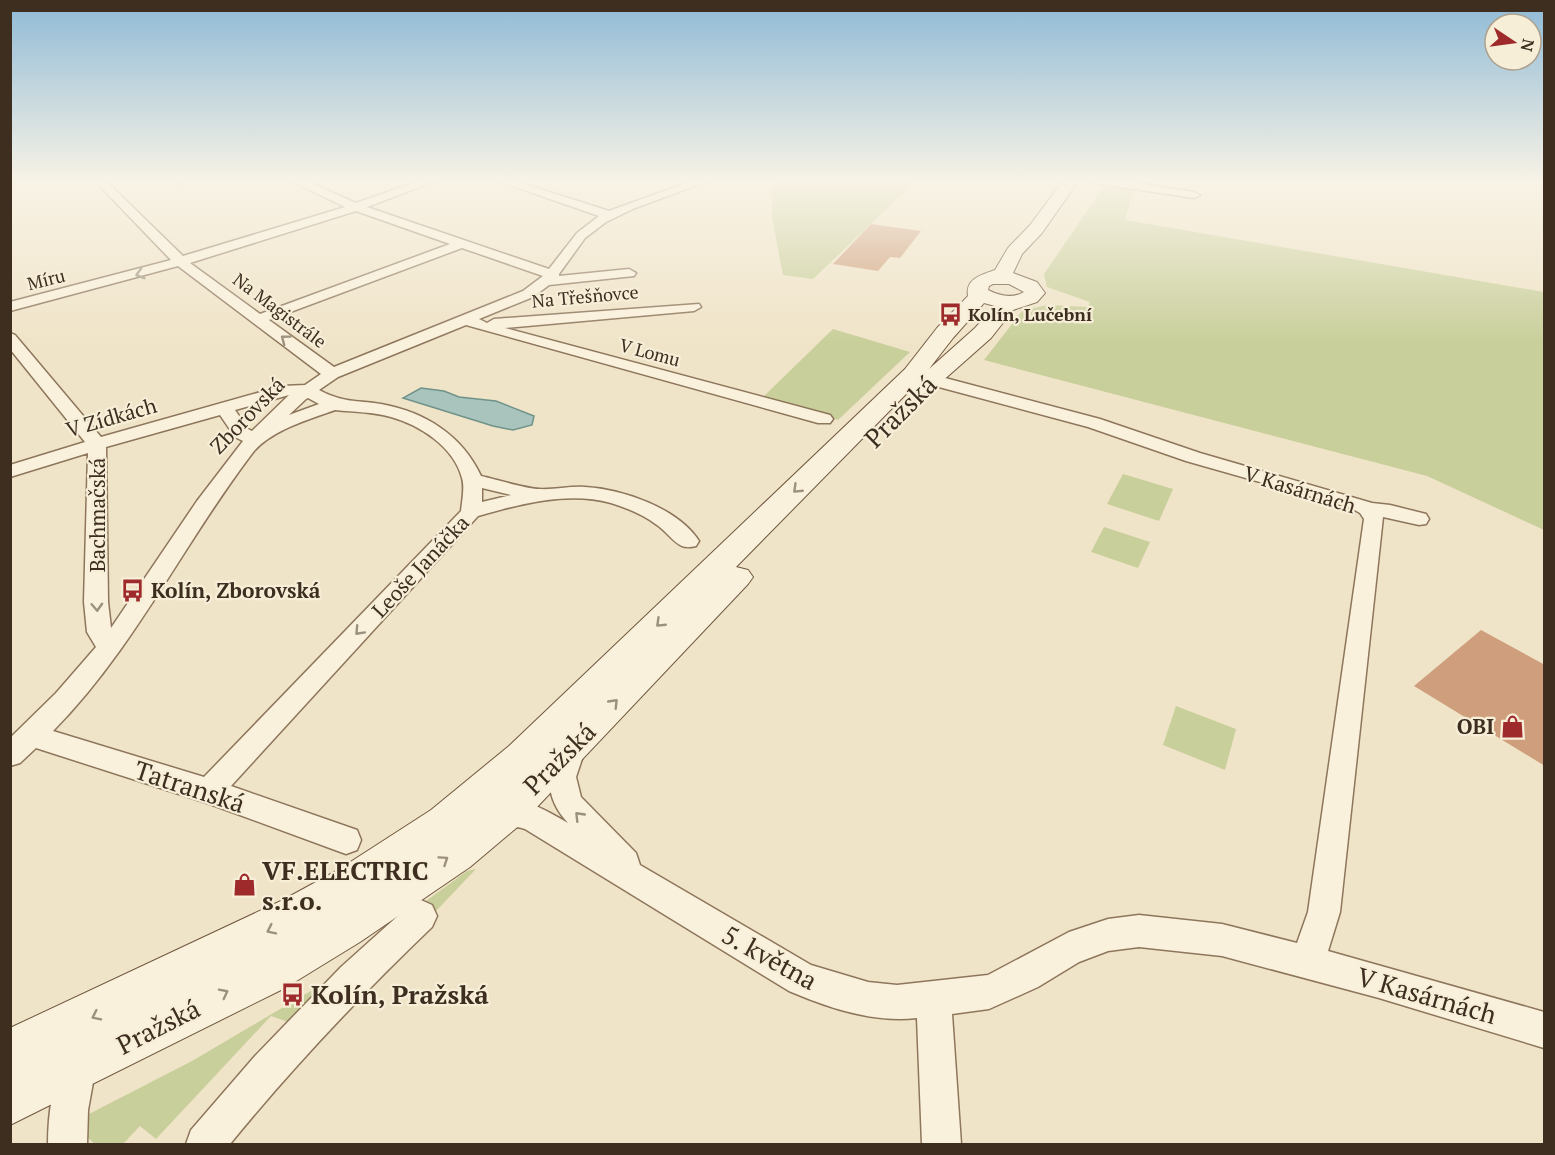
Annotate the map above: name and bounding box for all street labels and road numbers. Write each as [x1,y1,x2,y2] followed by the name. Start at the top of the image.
[25,263,67,295] street label: Míru
[228,267,332,353] street label: Na Magistrále
[531,279,639,313] street label: Na Třešňovce
[617,332,683,372] street label: V Lomu
[856,367,944,455] street label: Pražská
[203,370,291,459] street label: Zborovská
[62,391,160,443] street label: V Zídkách
[83,457,111,572] street label: Bachmačská
[1240,459,1360,519] street label: V Kasárnách
[365,508,475,623] street label: Leoše Janáčka
[515,714,603,802] street label: Pražská
[130,752,250,820] street label: Tatranská
[716,917,824,997] street label: 5. května
[1353,959,1501,1031] street label: V Kasárnách
[111,991,205,1061] street label: Pražská

